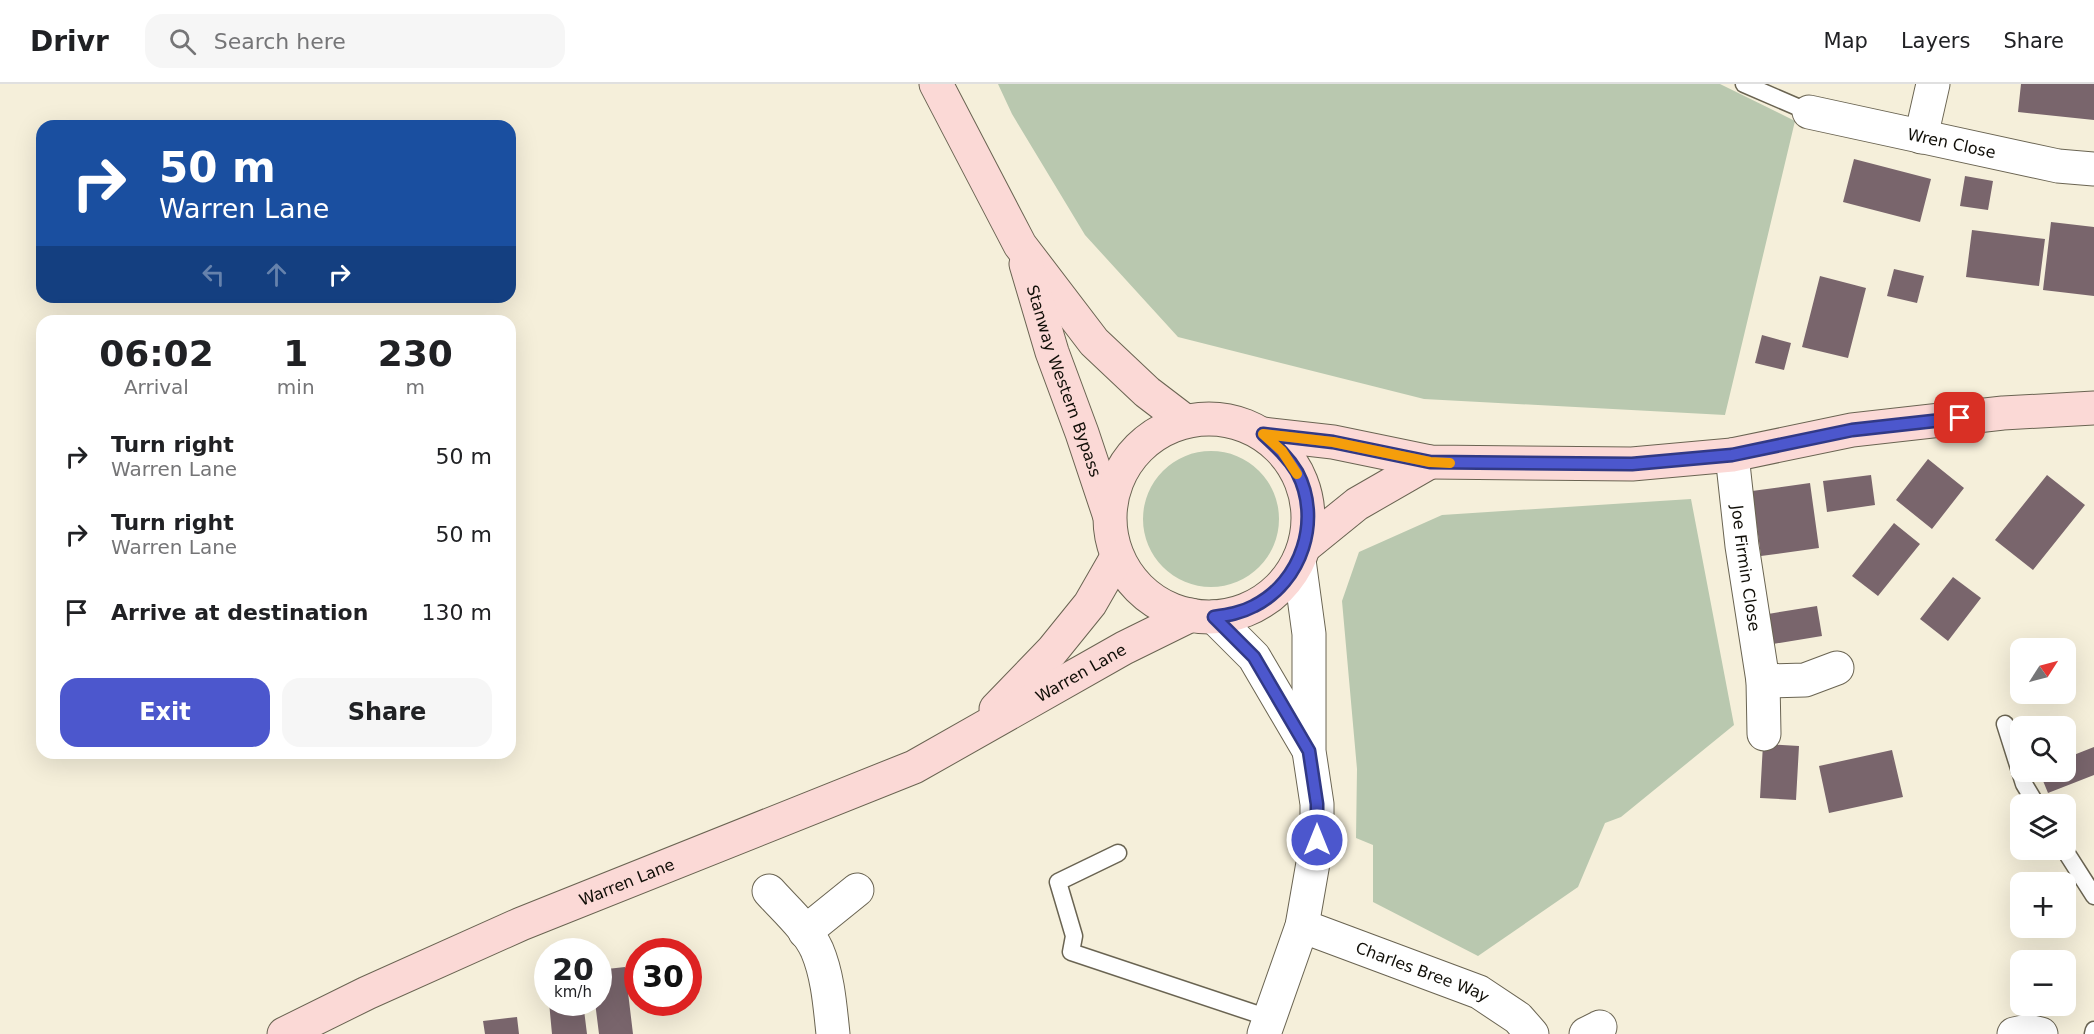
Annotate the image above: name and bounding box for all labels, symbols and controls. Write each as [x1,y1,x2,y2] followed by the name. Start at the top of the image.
[145,14,565,68] search box
[30,25,109,58] text: Drivr
[166,25,199,58] icon: search
[214,29,346,54] text: Search here
[1824,29,1868,53] text: Map
[1901,29,1970,53] text: Layers
[2003,29,2064,53] text: Share
[1906,125,1998,162] street label: Wren Close
[159,143,276,192] text: 50 m
[60,144,138,222] icon: right
[159,193,329,224] text: Warren Lane
[197,258,230,291] icon: left
[260,258,293,291] icon: ahead
[323,258,356,291] icon: right
[1023,283,1105,480] street label: Stanway Western Bypass
[99,333,214,374] text: 06:02
[283,333,308,374] text: 1
[378,333,453,374] text: 230
[124,375,189,399] text: Arrival
[277,375,315,399] text: min
[406,375,425,399] text: m
[1934,392,1985,443] pin
[1943,401,1976,434] icon: arrive
[111,432,234,457] text: Turn right
[60,440,93,473] icon: right
[436,444,492,469] text: 50 m
[111,457,237,481] text: Warren Lane
[1727,503,1764,633] street label: Joe Firmin Close
[111,510,234,535] text: Turn right
[60,518,93,551] icon: right
[436,522,492,547] text: 50 m
[111,535,237,559] text: Warren Lane
[60,596,93,629] icon: arrive
[111,600,368,625] text: Arrive at destination
[422,600,492,625] text: 130 m
[2010,638,2076,704] north arrow
[2010,638,2076,1016] map controls
[1032,640,1129,706] street label: Warren Lane
[60,678,270,747] button: Exit
[282,678,492,747] button: Share
[2010,716,2076,782] button: search
[2010,794,2076,860] button: layers
[1285,808,1349,872] position arrow
[576,855,677,910] street label: Warren Lane
[2010,872,2076,938] button: +
[624,938,702,1016] speed limit sign: 30
[1353,938,1493,1006] street label: Charles Bree Way
[2010,950,2076,1016] button: −
[552,952,594,987] text: 20
[554,983,592,1001] text: km/h

